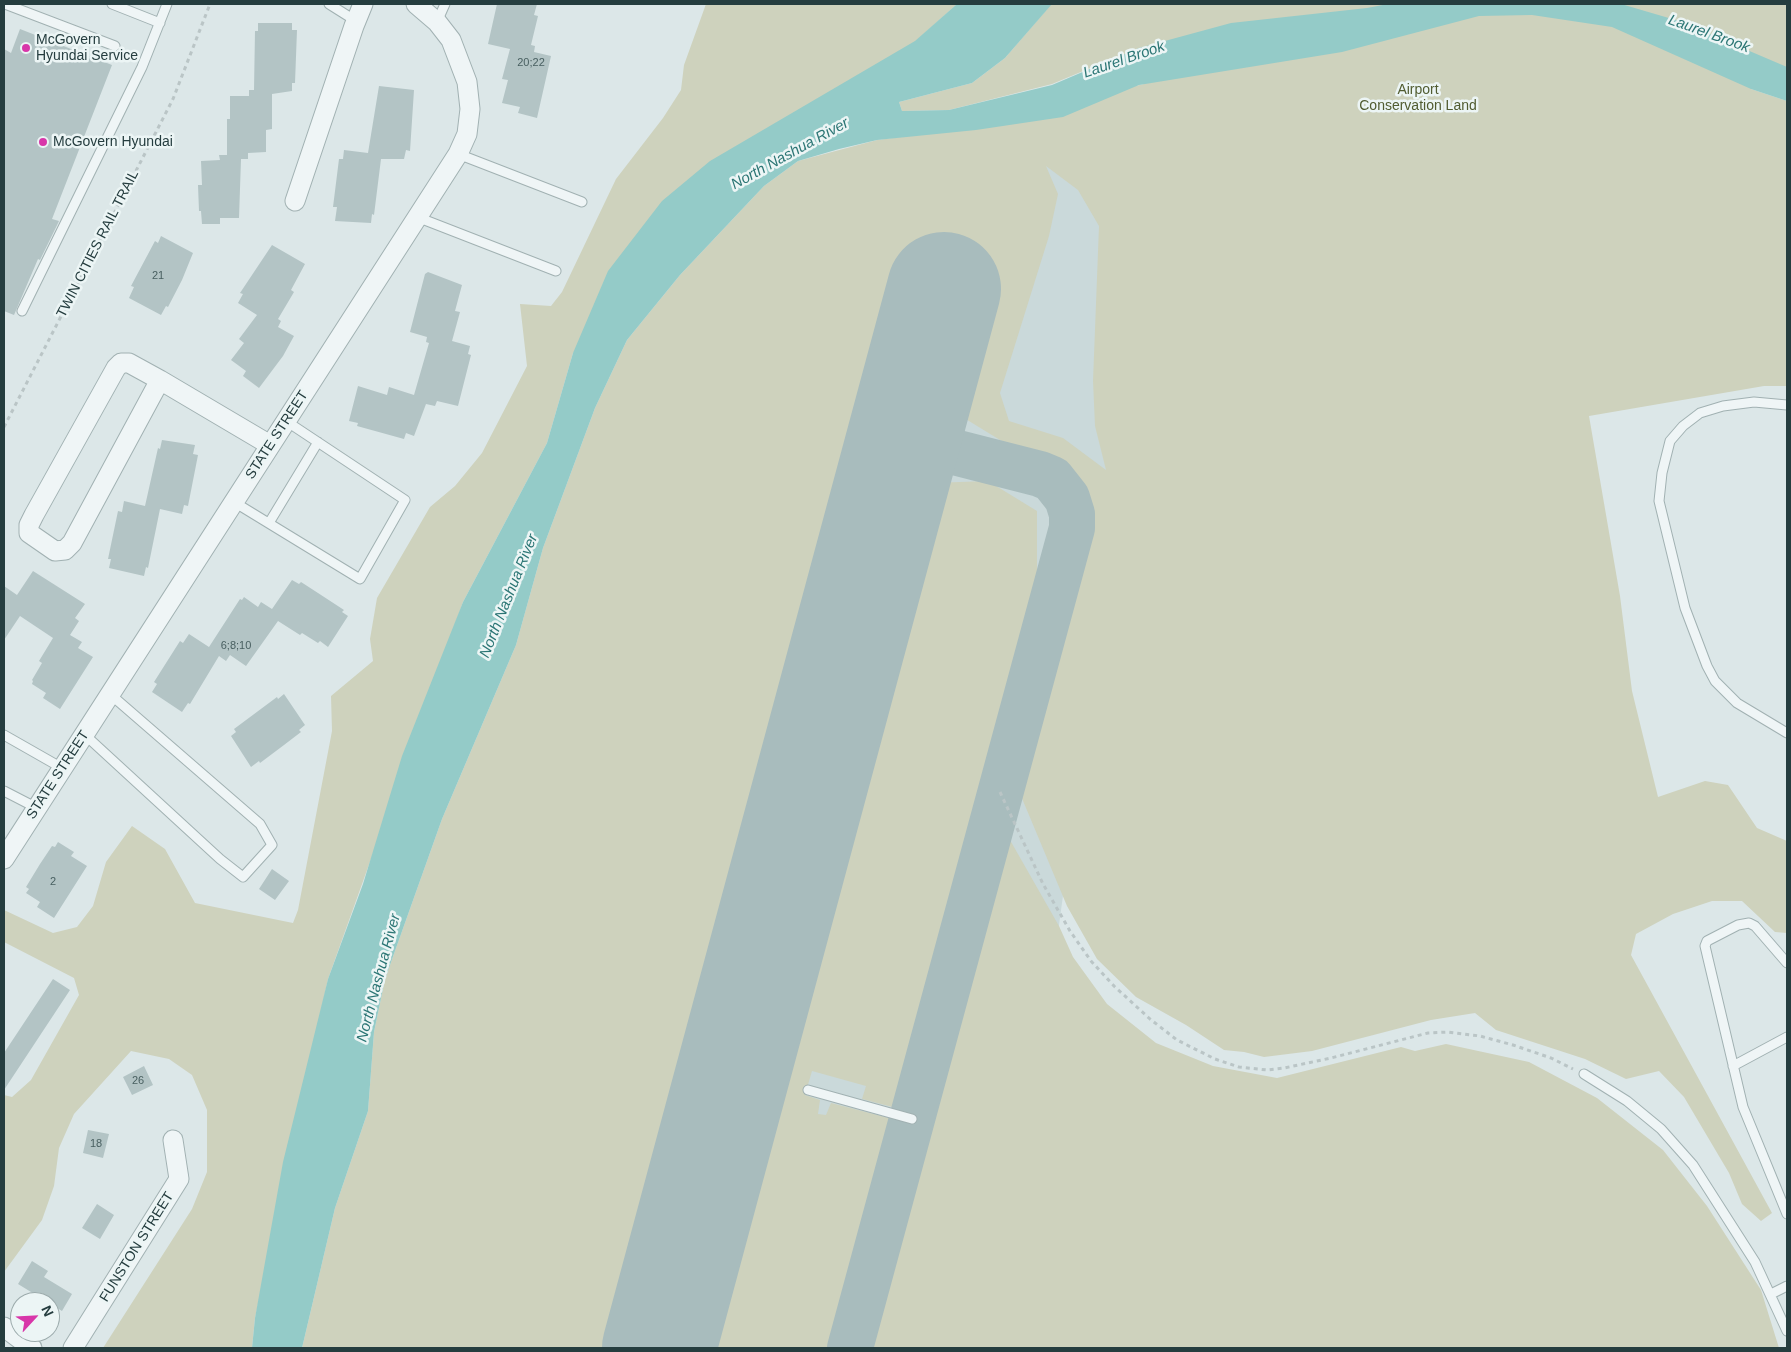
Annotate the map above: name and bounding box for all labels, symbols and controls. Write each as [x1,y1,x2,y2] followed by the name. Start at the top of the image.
[1666,11,1752,57] water label: Laurel Brook
[36,32,138,64] place label: McGovern Hyundai Service
[1081,38,1167,82] water label: Laurel Brook
[20,42,32,54] marker: McGovern Hyundai Service
[517,56,545,70] house number: 20;22
[1359,82,1477,114] park label: Airport Conservation Land
[728,114,852,194] water label: North Nashua River
[53,134,173,150] place label: McGovern Hyundai
[37,136,49,148] marker: McGovern Hyundai
[53,167,143,321] street label: TWIN CITIES RAIL TRAIL
[152,269,164,283] house number: 21
[242,388,312,482] street label: STATE STREET
[476,532,542,660] water label: North Nashua River
[221,639,251,653] house number: 6;8;10
[23,728,93,822] street label: STATE STREET
[50,875,56,889] house number: 2
[353,912,405,1044] water label: North Nashua River
[132,1074,144,1088] house number: 26
[90,1137,102,1151] house number: 18
[96,1189,178,1305] street label: FUNSTON STREET
[10,1292,60,1342] north arrow
[38,1303,57,1319] text: N

